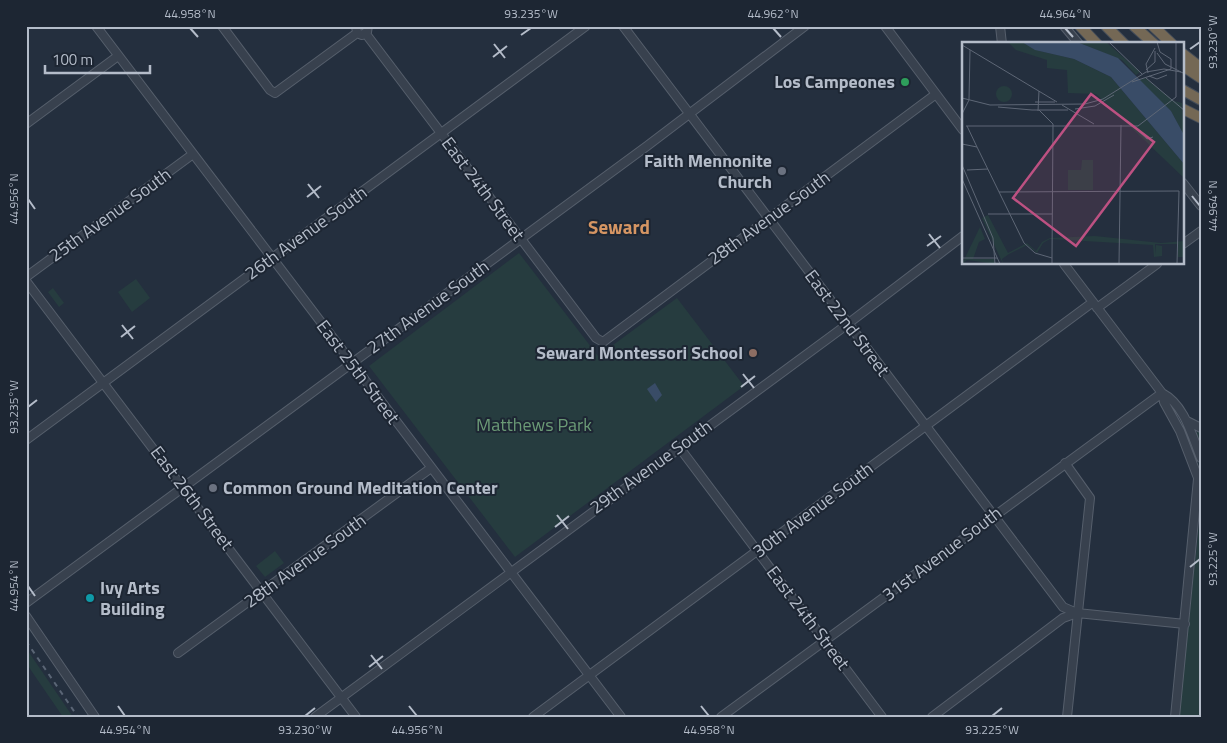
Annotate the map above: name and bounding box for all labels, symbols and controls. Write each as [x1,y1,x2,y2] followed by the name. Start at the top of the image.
[164,4,216,23] text: 44.958°N
[504,4,558,23] text: 93.235°W
[747,4,799,23] text: 44.962°N
[1039,4,1091,23] text: 44.964°N
[1203,15,1222,69] text: 93.230°W
[45,42,150,74] scale bar
[962,42,1184,265] inset map
[52,48,93,71] text: 100 m
[774,68,895,95] place label: Los Campeones
[899,76,911,88] marker: Los Campeones
[435,131,532,247] street label: East 24th Street
[644,147,772,195] place label: Faith Mennonite Church
[43,161,176,268] street label: 25th Avenue South
[702,164,835,271] street label: 28th Avenue South
[776,165,788,177] marker: Faith Mennonite Church
[4,173,23,225] text: 44.956°N
[239,179,372,286] street label: 26th Avenue South
[1203,180,1222,232] text: 44.964°N
[588,212,650,241] district label: Seward
[361,253,494,360] street label: 27th Avenue South
[798,264,897,382] street label: East 22nd Street
[310,314,407,430] street label: East 25th Street
[536,339,743,366] place label: Seward Montessori School
[747,347,759,359] marker: Seward Montessori School
[4,380,23,434] text: 93.235°W
[476,411,592,438] park label: Matthews Park
[584,413,717,520] street label: 29th Avenue South
[144,440,241,556] street label: East 26th Street
[747,455,879,564] street label: 30th Avenue South
[223,474,498,501] place label: Common Ground Meditation Center
[207,482,219,494] marker: Common Ground Meditation Center
[876,500,1007,608] street label: 31st Avenue South
[238,507,371,614] street label: 28th Avenue South
[1203,532,1222,586] text: 93.225°W
[4,560,23,612] text: 44.954°N
[760,560,857,676] street label: East 24th Street
[100,574,165,622] place label: Ivy Arts Building
[84,592,96,604] marker: Ivy Arts Building
[99,720,151,739] text: 44.954°N
[278,720,332,739] text: 93.230°W
[391,720,443,739] text: 44.956°N
[683,720,735,739] text: 44.958°N
[965,720,1019,739] text: 93.225°W

